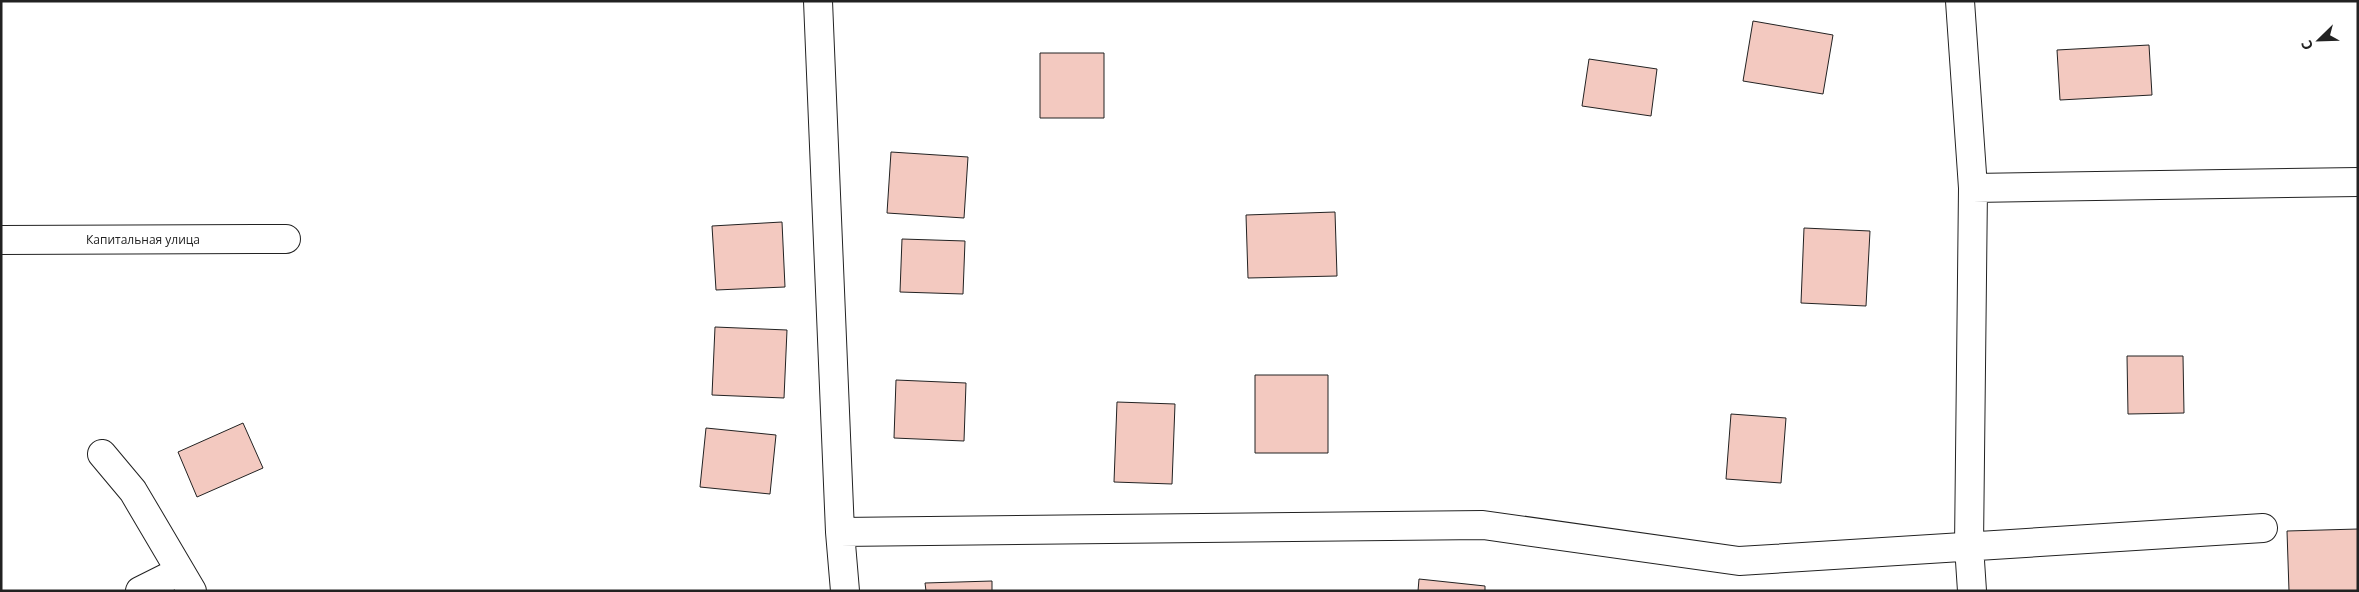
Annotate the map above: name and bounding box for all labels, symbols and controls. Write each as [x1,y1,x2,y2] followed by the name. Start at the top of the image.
[2294,15,2344,65] north arrow
[2296,37,2317,53] text: С
[86,231,200,248] street label: Капитальная улица

